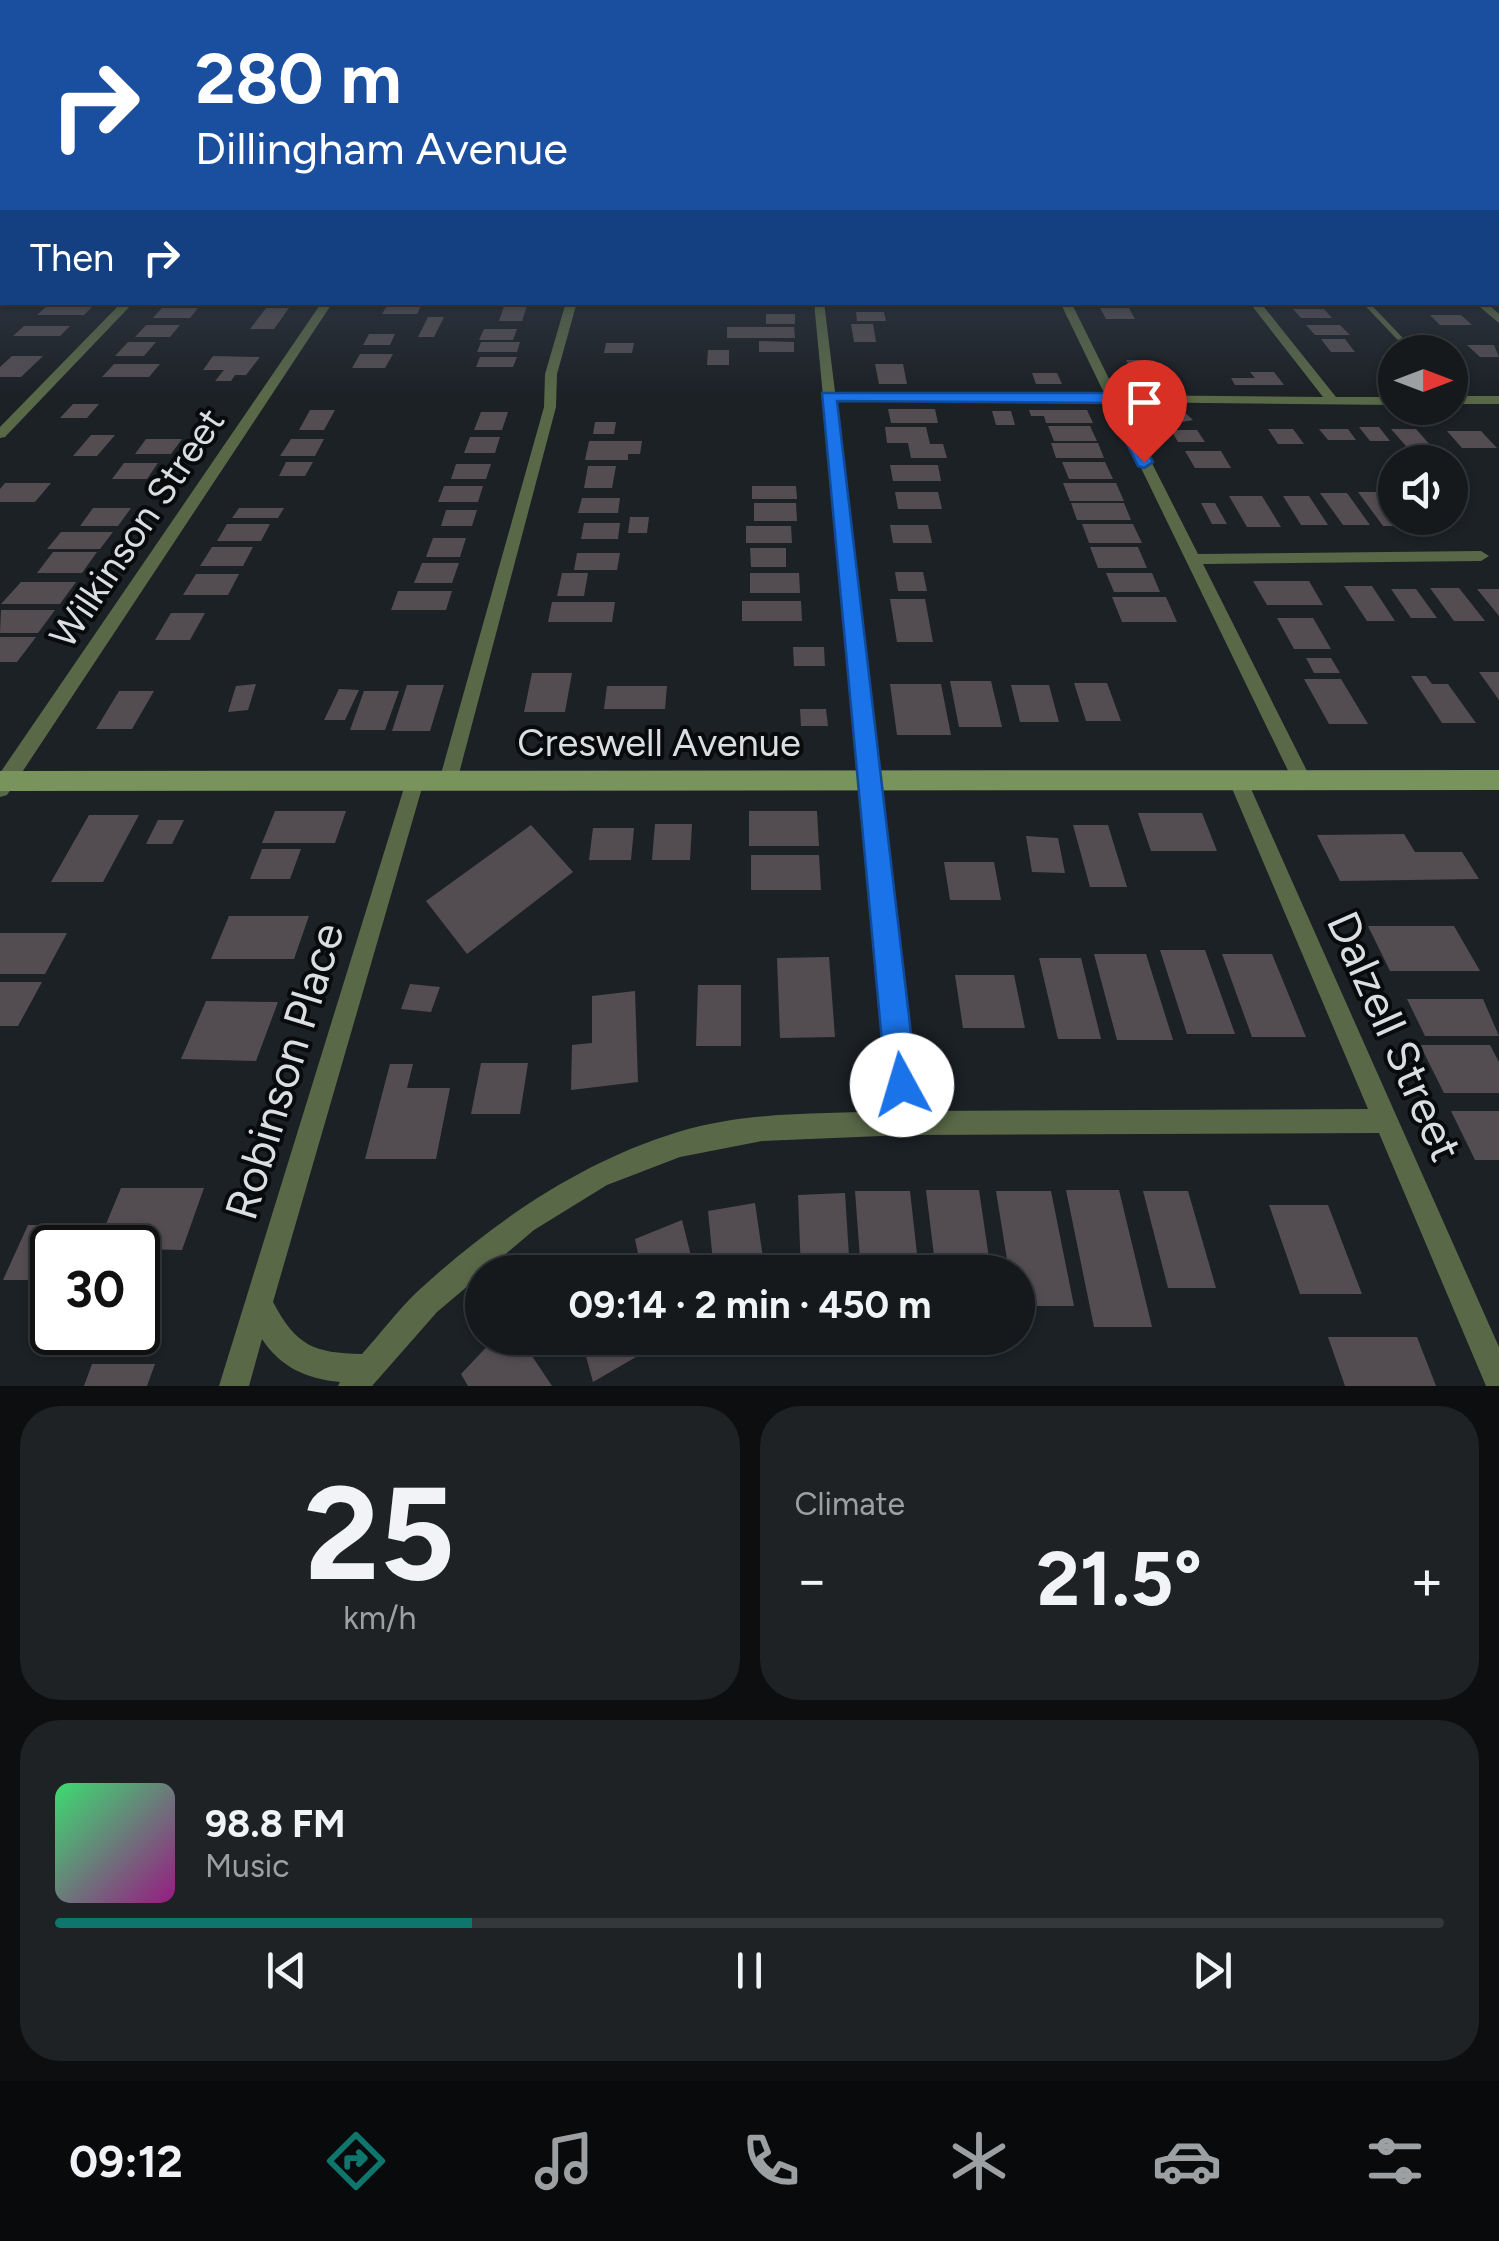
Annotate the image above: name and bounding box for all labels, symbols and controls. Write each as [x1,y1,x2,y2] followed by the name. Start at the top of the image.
[195,36,401,121] text: 280 m
[30,40,160,170] icon: right
[195,121,568,175] text: Dillingham Avenue
[134,230,189,285] icon: right
[30,235,114,281] text: Then
[1378,335,1468,425] north arrow
[1378,335,1468,535] map controls
[1102,360,1187,463] pin
[1117,375,1172,430] icon: arrive
[40,400,234,656] street label: Wilkinson Street
[1378,445,1468,535] button: sound
[517,720,801,766] street label: Creswell Avenue
[1316,903,1474,1169] street label: Dalzell Street
[213,916,355,1226] street label: Robinson Place
[850,1033,954,1137] position arrow
[30,1225,160,1355] speed limit sign: 30
[569,1282,931,1328] text: 09:14 · 2 min · 450 m
[304,1456,455,1612] text: 25
[795,1485,905,1523] text: Climate
[1036,1534,1202,1624] text: 21.5°
[795,1547,829,1613] text: −
[1410,1547,1444,1613] text: +
[343,1599,416,1637] text: km/h
[205,1801,346,1847] text: 98.8 FM
[205,1847,290,1885] text: Music
[259,1943,314,1998] icon: previous
[722,1943,777,1998] icon: pause
[1185,1943,1240,1998] icon: next
[321,2126,391,2196] icon: directions
[529,2126,599,2196] icon: music
[736,2126,806,2196] icon: phone
[944,2126,1014,2196] icon: climate
[1152,2126,1222,2196] icon: car
[1360,2126,1430,2196] icon: filters
[69,2134,183,2188] text: 09:12

